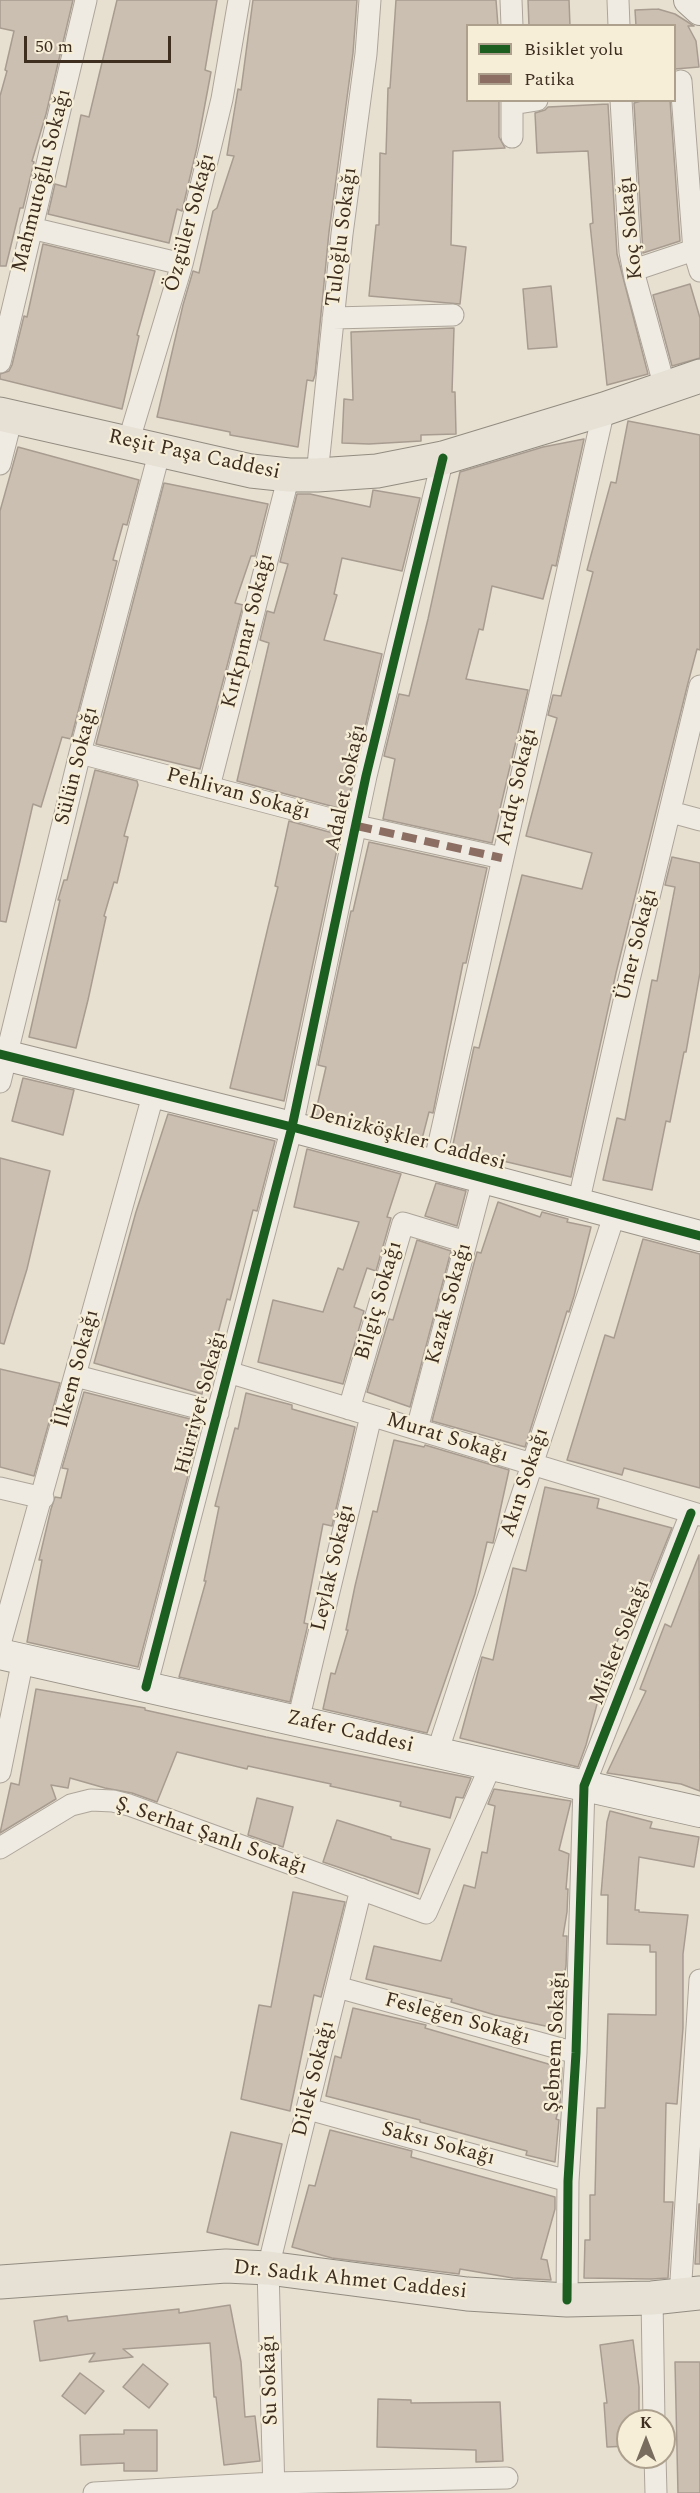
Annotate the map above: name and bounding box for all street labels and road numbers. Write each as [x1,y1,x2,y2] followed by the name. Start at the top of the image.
[8,87,78,275] street label: Mahmutoğlu Sokağı
[160,151,222,295] street label: Özgüler Sokağı
[322,166,364,308] street label: Tuloğlu Sokağı
[614,175,650,281] street label: Koç Sokağı
[106,425,282,487] street label: Reşit Paşa Caddesi
[218,551,280,711] street label: Kırkpınar Sokağı
[51,704,105,828] street label: Sülün Sokağı
[321,722,373,854] street label: Adalet Sokağı
[492,726,544,848] street label: Ardıç Sokağı
[163,764,313,826] street label: Pehlivan Sokağı
[612,886,664,1004] street label: Üner Sokağı
[306,1101,508,1177] street label: Denizköşkler Caddesi
[351,1239,409,1363] street label: Bilgiç Sokağı
[422,1241,478,1367] street label: Kazak Sokağı
[50,1307,106,1431] street label: İlkem Sokağı
[171,1329,233,1477] street label: Hürriyet Sokağı
[383,1409,511,1469] street label: Murat Sokağı
[496,1425,556,1541] street label: Akın Sokağı
[307,1502,361,1634] street label: Leylak Sokağı
[586,1577,656,1709] street label: Misket Sokağı
[284,1706,416,1760] street label: Zafer Caddesi
[112,1792,310,1882] street label: Ş. Serhat Şanlı Sokağı
[541,1971,573,2113] street label: Şebnem Sokağı
[382,1989,532,2051] street label: Fesleğen Sokağı
[288,2018,342,2140] street label: Dilek Sokağı
[379,2118,497,2172] street label: Saksı Sokağı
[232,2256,468,2306] street label: Dr. Sadık Ahmet Caddesi
[257,2334,285,2426] street label: Su Sokağı

